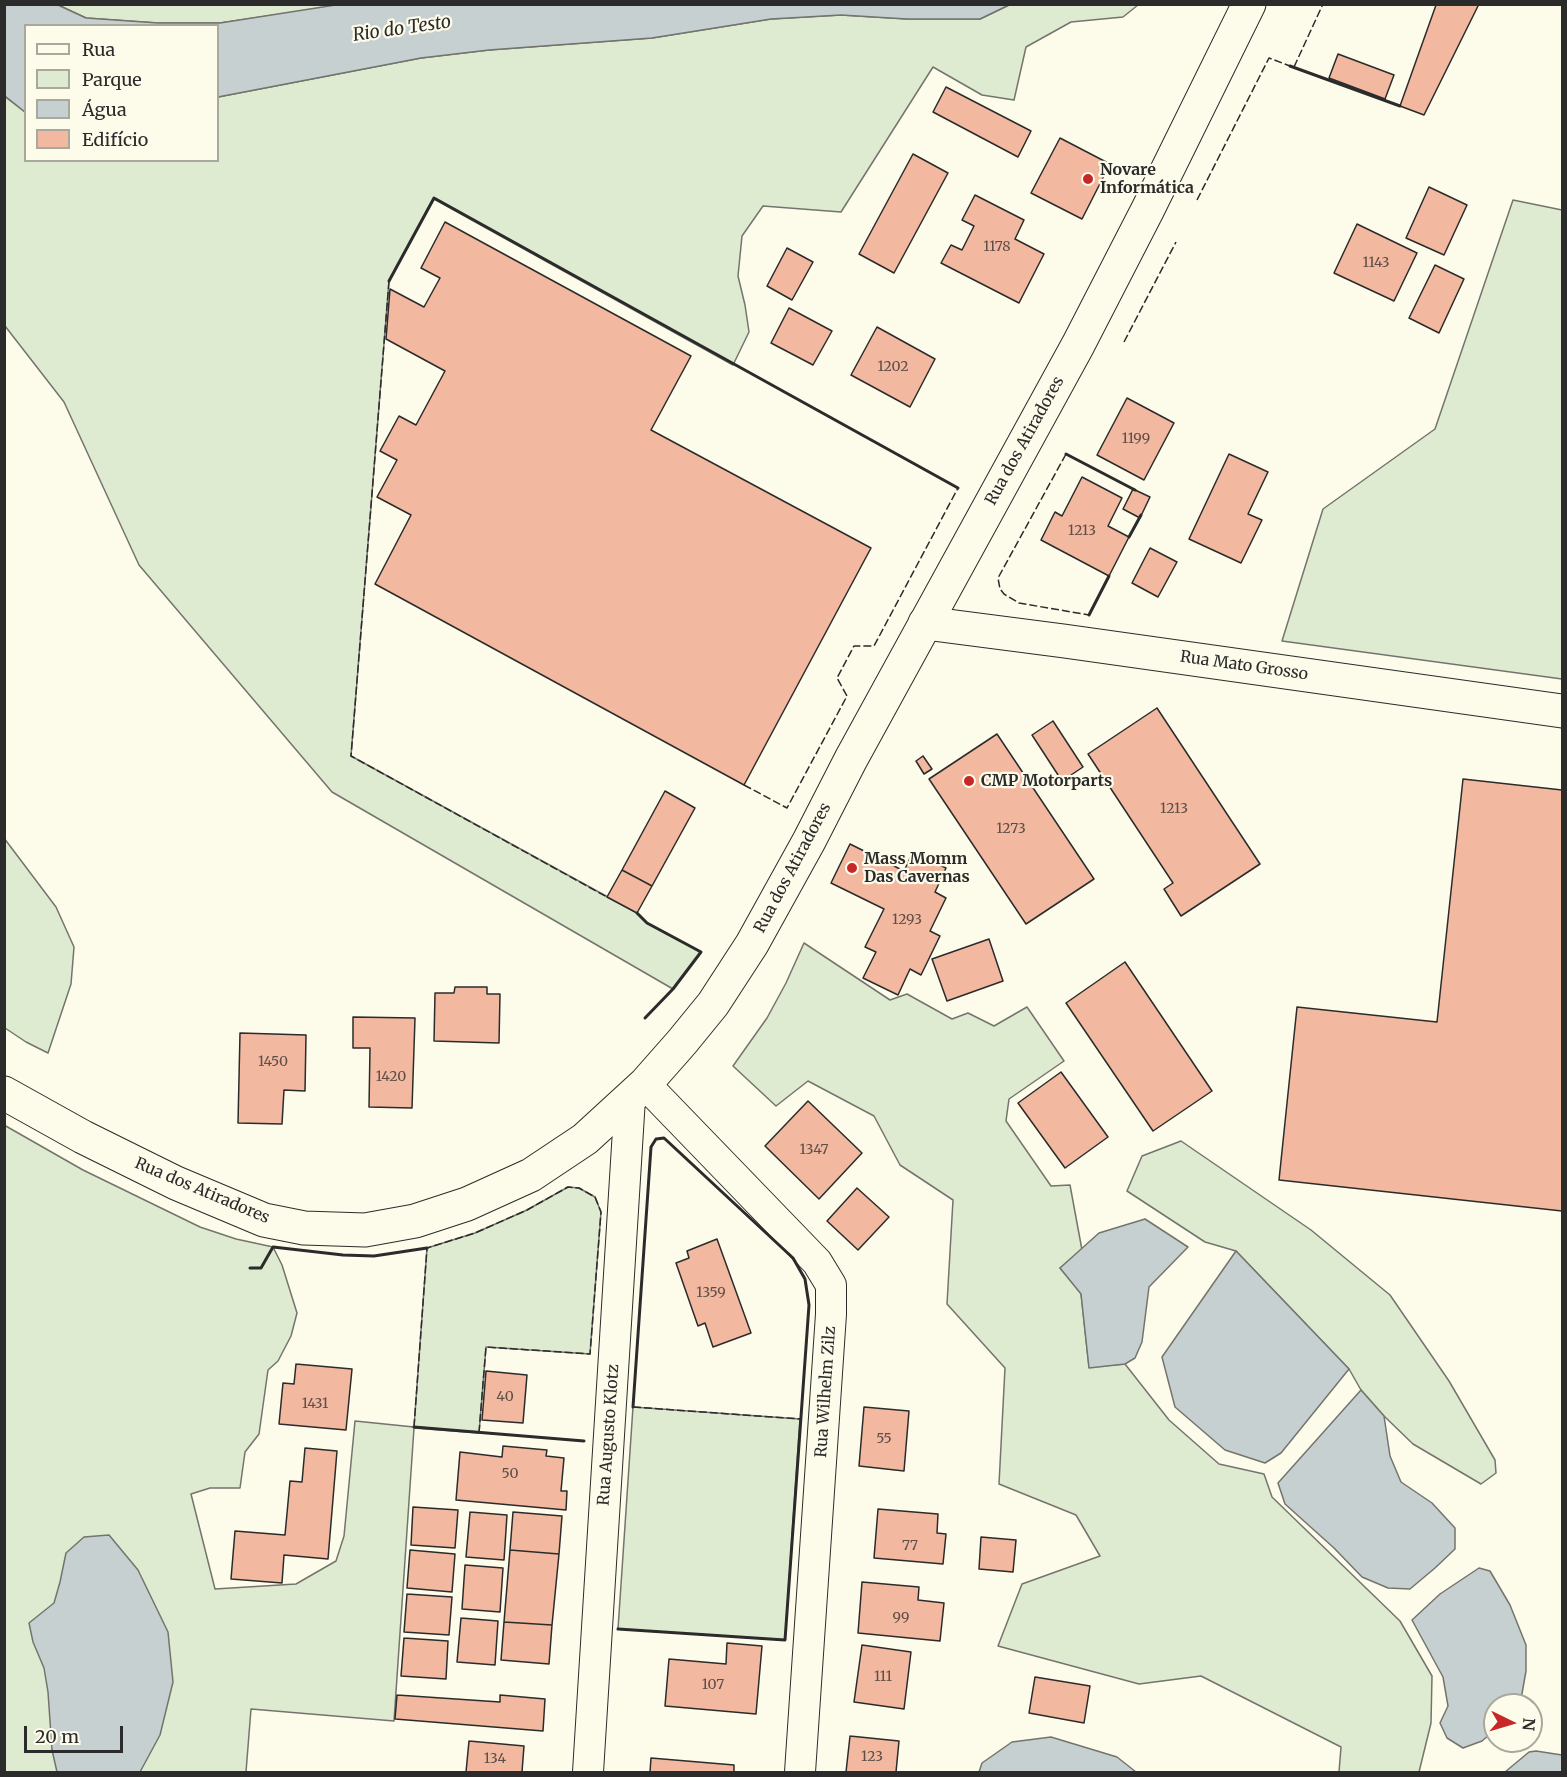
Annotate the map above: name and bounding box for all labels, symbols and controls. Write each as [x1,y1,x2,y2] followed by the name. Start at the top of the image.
[351,11,453,47] water label: Rio do Testo
[24,24,219,162] legend
[82,38,115,61] text: Rua
[82,68,142,91] text: Parque
[82,98,127,121] text: Água
[82,128,148,151] text: Edifício
[1100,160,1194,198] place label: Novare Informática
[1081,172,1095,186] marker: Novare Informática
[983,239,1011,255] house number: 1178
[1363,255,1389,271] house number: 1143
[877,359,909,375] house number: 1202
[982,373,1068,509] street label: Rua dos Atiradores
[1122,431,1150,447] house number: 1199
[1068,523,1096,539] house number: 1213
[1179,648,1309,684] street label: Rua Mato Grosso
[981,771,1112,791] place label: CMP Motorparts
[962,774,976,788] marker: CMP Motorparts
[751,800,835,936] street label: Rua dos Atiradores
[1160,801,1188,817] house number: 1213
[996,821,1026,837] house number: 1273
[864,849,970,887] place label: Mass Momm Das Cavernas
[845,861,859,875] marker: Mass Momm Das Cavernas
[892,912,922,928] house number: 1293
[258,1054,288,1070] house number: 1450
[376,1069,406,1085] house number: 1420
[800,1142,828,1158] house number: 1347
[132,1154,272,1228] street label: Rua dos Atiradores
[696,1285,726,1301] house number: 1359
[812,1326,840,1458] street label: Rua Wilhelm Zilz
[594,1364,624,1506] street label: Rua Augusto Klotz
[496,1389,514,1405] house number: 40
[302,1396,328,1412] house number: 1431
[876,1431,892,1447] house number: 55
[502,1466,518,1482] house number: 50
[902,1538,918,1554] house number: 77
[893,1610,909,1626] house number: 99
[874,1669,892,1685] house number: 111
[702,1677,724,1693] house number: 107
[1483,1693,1543,1753] north arrow
[27,1714,126,1752] scale bar
[1518,1717,1539,1732] text: N
[35,1725,79,1748] text: 20 m
[861,1749,883,1765] house number: 123
[484,1751,506,1767] house number: 134

